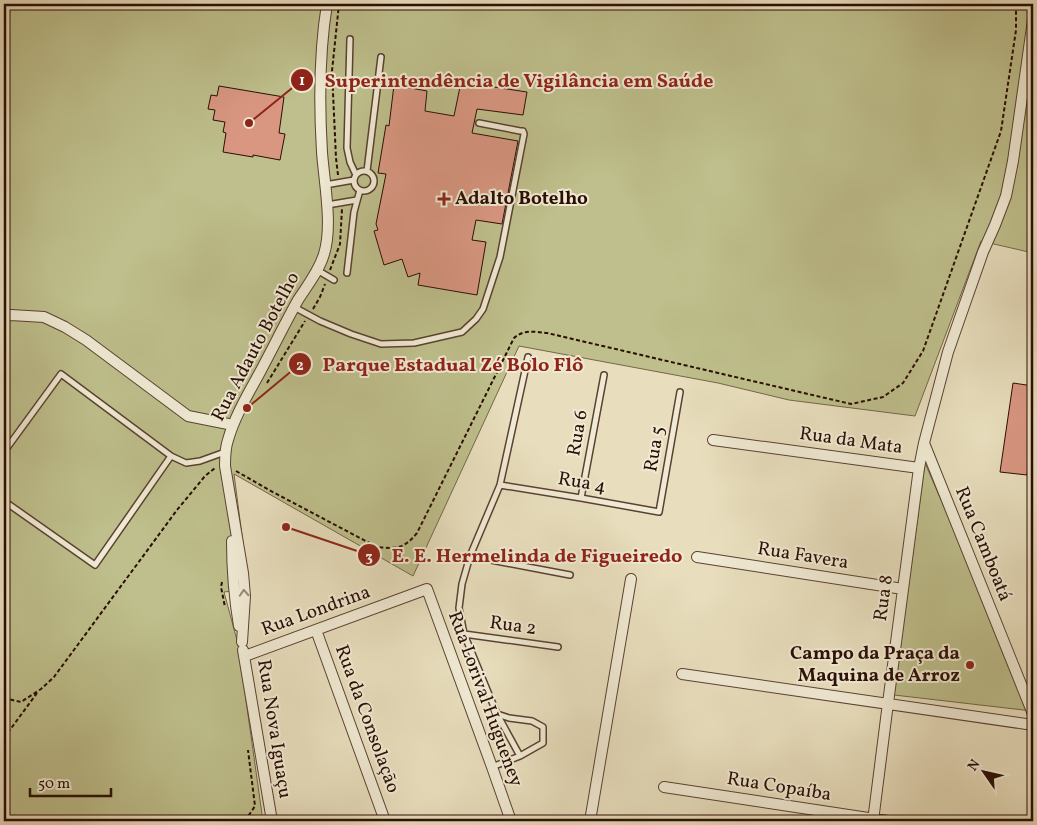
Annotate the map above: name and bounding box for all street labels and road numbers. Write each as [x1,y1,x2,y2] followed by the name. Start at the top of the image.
[206,268,306,426] street label: Rua Adauto Botelho
[561,408,595,458] street label: Rua 6
[798,421,904,461] street label: Rua da Mata
[638,424,672,474] street label: Rua 5
[556,466,608,500] street label: Rua 4
[948,483,1018,605] street label: Rua Camboatá
[756,536,850,576] street label: Rua Favera
[868,573,900,623] street label: Rua 8
[258,579,374,643] street label: Rua Londrina
[441,608,529,790] street label: Rua Lorival Hugueney
[488,610,538,642] street label: Rua 2
[328,641,406,797] street label: Rua da Consolação
[250,658,298,800] street label: Rua Nova Iguaçu
[725,766,833,808] street label: Rua Copaíba

